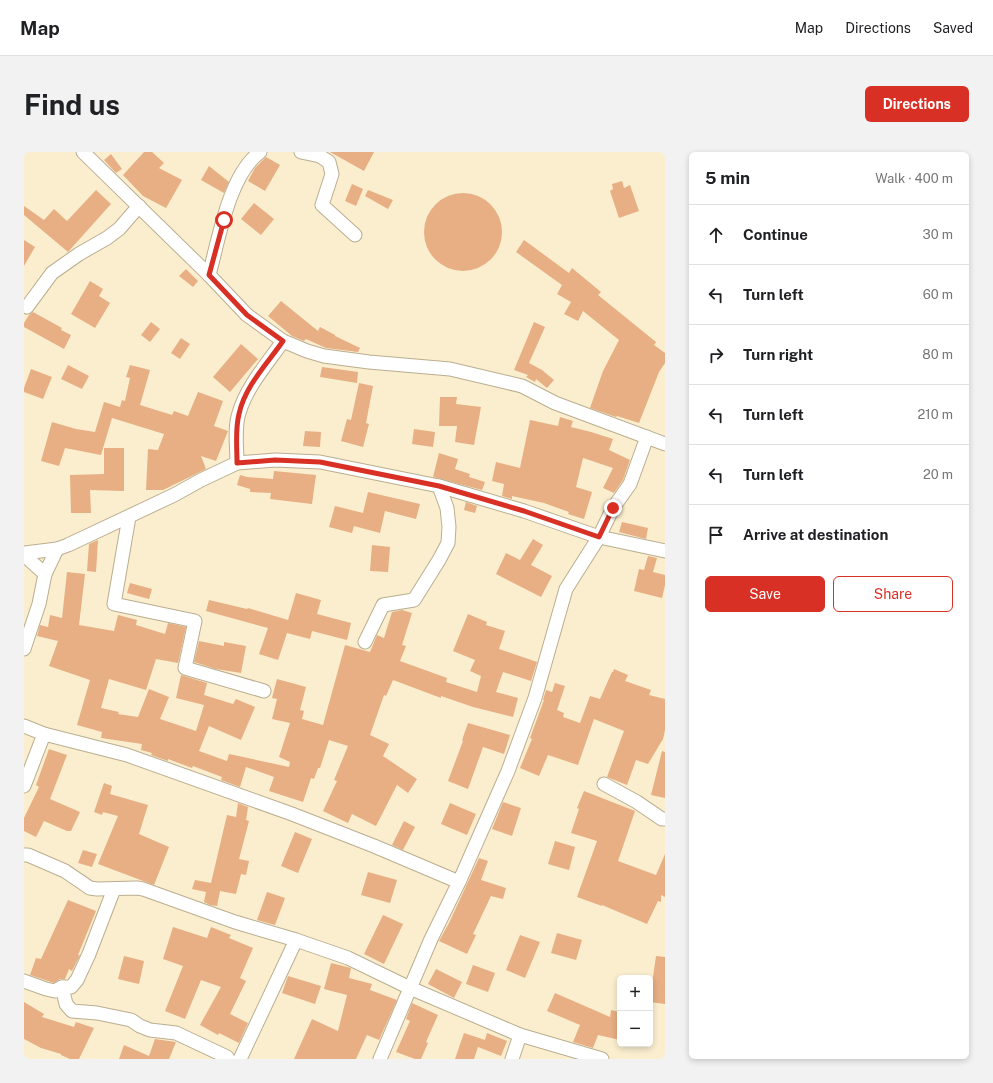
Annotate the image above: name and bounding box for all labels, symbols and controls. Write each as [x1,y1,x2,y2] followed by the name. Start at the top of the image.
[20,17,60,39] text: Map
[795,20,823,36] text: Map
[845,20,911,36] text: Directions
[933,20,973,36] text: Saved
[865,86,969,122] button: Directions
[24,88,120,121] text: Find us
[705,168,750,188] text: 5 min
[875,171,953,186] text: Walk · 400 m
[215,211,233,229] route start
[705,224,727,246] icon: ahead
[743,226,808,243] text: Continue
[923,227,953,242] text: 30 m
[705,284,727,306] icon: left
[743,286,804,303] text: Turn left
[923,287,953,302] text: 60 m
[705,344,727,366] icon: right
[743,346,813,363] text: Turn right
[922,347,953,362] text: 80 m
[705,404,727,426] icon: left
[743,406,804,423] text: Turn left
[918,407,953,422] text: 210 m
[705,464,727,486] icon: left
[743,466,804,483] text: Turn left
[923,467,953,482] text: 20 m
[604,499,622,517] route end
[705,524,727,546] icon: arrive
[743,526,888,543] text: Arrive at destination
[705,576,825,612] button: Save
[833,576,953,612] button: Share
[617,975,653,1047] map controls
[617,975,653,1011] button: +
[617,1011,653,1047] button: −

